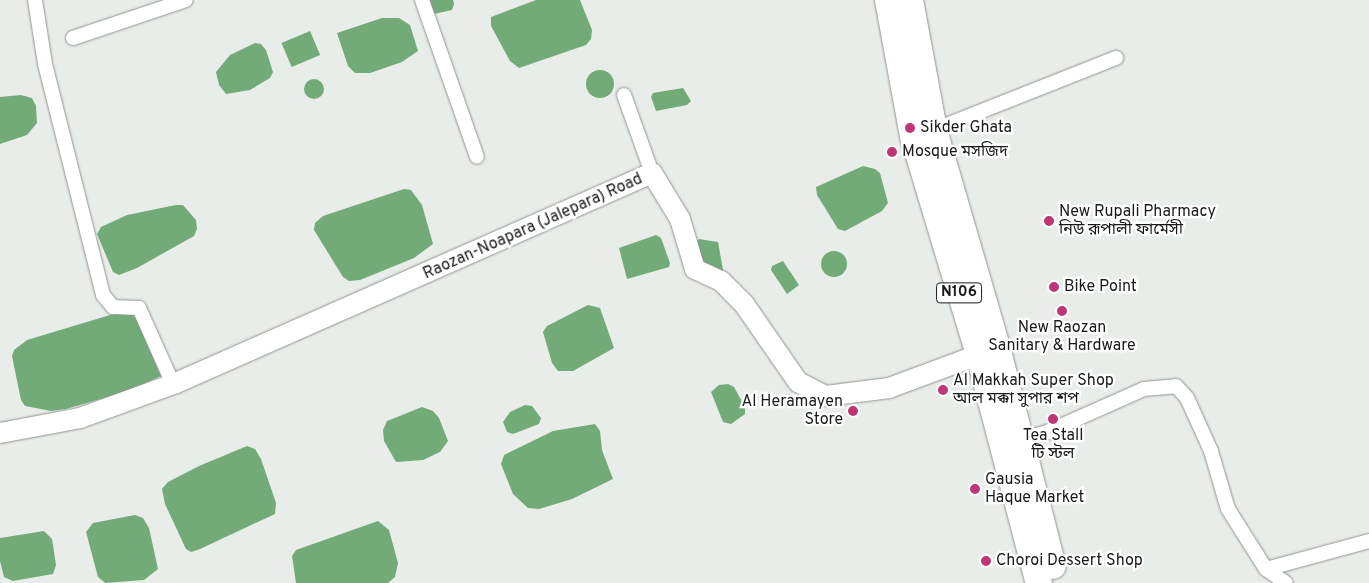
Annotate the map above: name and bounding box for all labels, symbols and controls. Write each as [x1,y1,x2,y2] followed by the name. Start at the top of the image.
[920,118,1012,138] place label: Sikder Ghata
[904,122,916,134] marker: Sikder Ghata
[902,142,1008,162] place label: Mosque মসজিদ
[886,146,898,158] marker: Mosque মসজিদ
[420,170,646,284] street label: Raozan-Noapara (Jalepara) Road
[1059,202,1216,240] place label: New Rupali Pharmacy নিউ রূপালী ফার্মেসী
[1043,215,1055,227] marker: New Rupali Pharmacy নিউ রূপালী ফার্মেসী
[1064,277,1137,297] place label: Bike Point
[935,280,983,306] road number: N106
[1048,281,1060,293] marker: Bike Point
[1056,305,1068,317] marker: New Raozan Sanitary & Hardware
[988,318,1136,356] place label: New Raozan Sanitary & Hardware
[953,371,1114,409] place label: Al Makkah Super Shop আল মক্কা সুপার শপ
[937,384,949,396] marker: Al Makkah Super Shop আল মক্কা সুপার শপ
[741,392,843,430] place label: Al Heramayen Store
[847,405,859,417] marker: Al Heramayen Store
[1047,413,1059,425] marker: Tea Stall টি স্টল
[1023,426,1083,464] place label: Tea Stall টি স্টল
[985,470,1084,508] place label: Gausia Haque Market
[969,483,981,495] marker: Gausia Haque Market
[996,551,1143,571] place label: Choroi Dessert Shop
[980,555,992,567] marker: Choroi Dessert Shop

